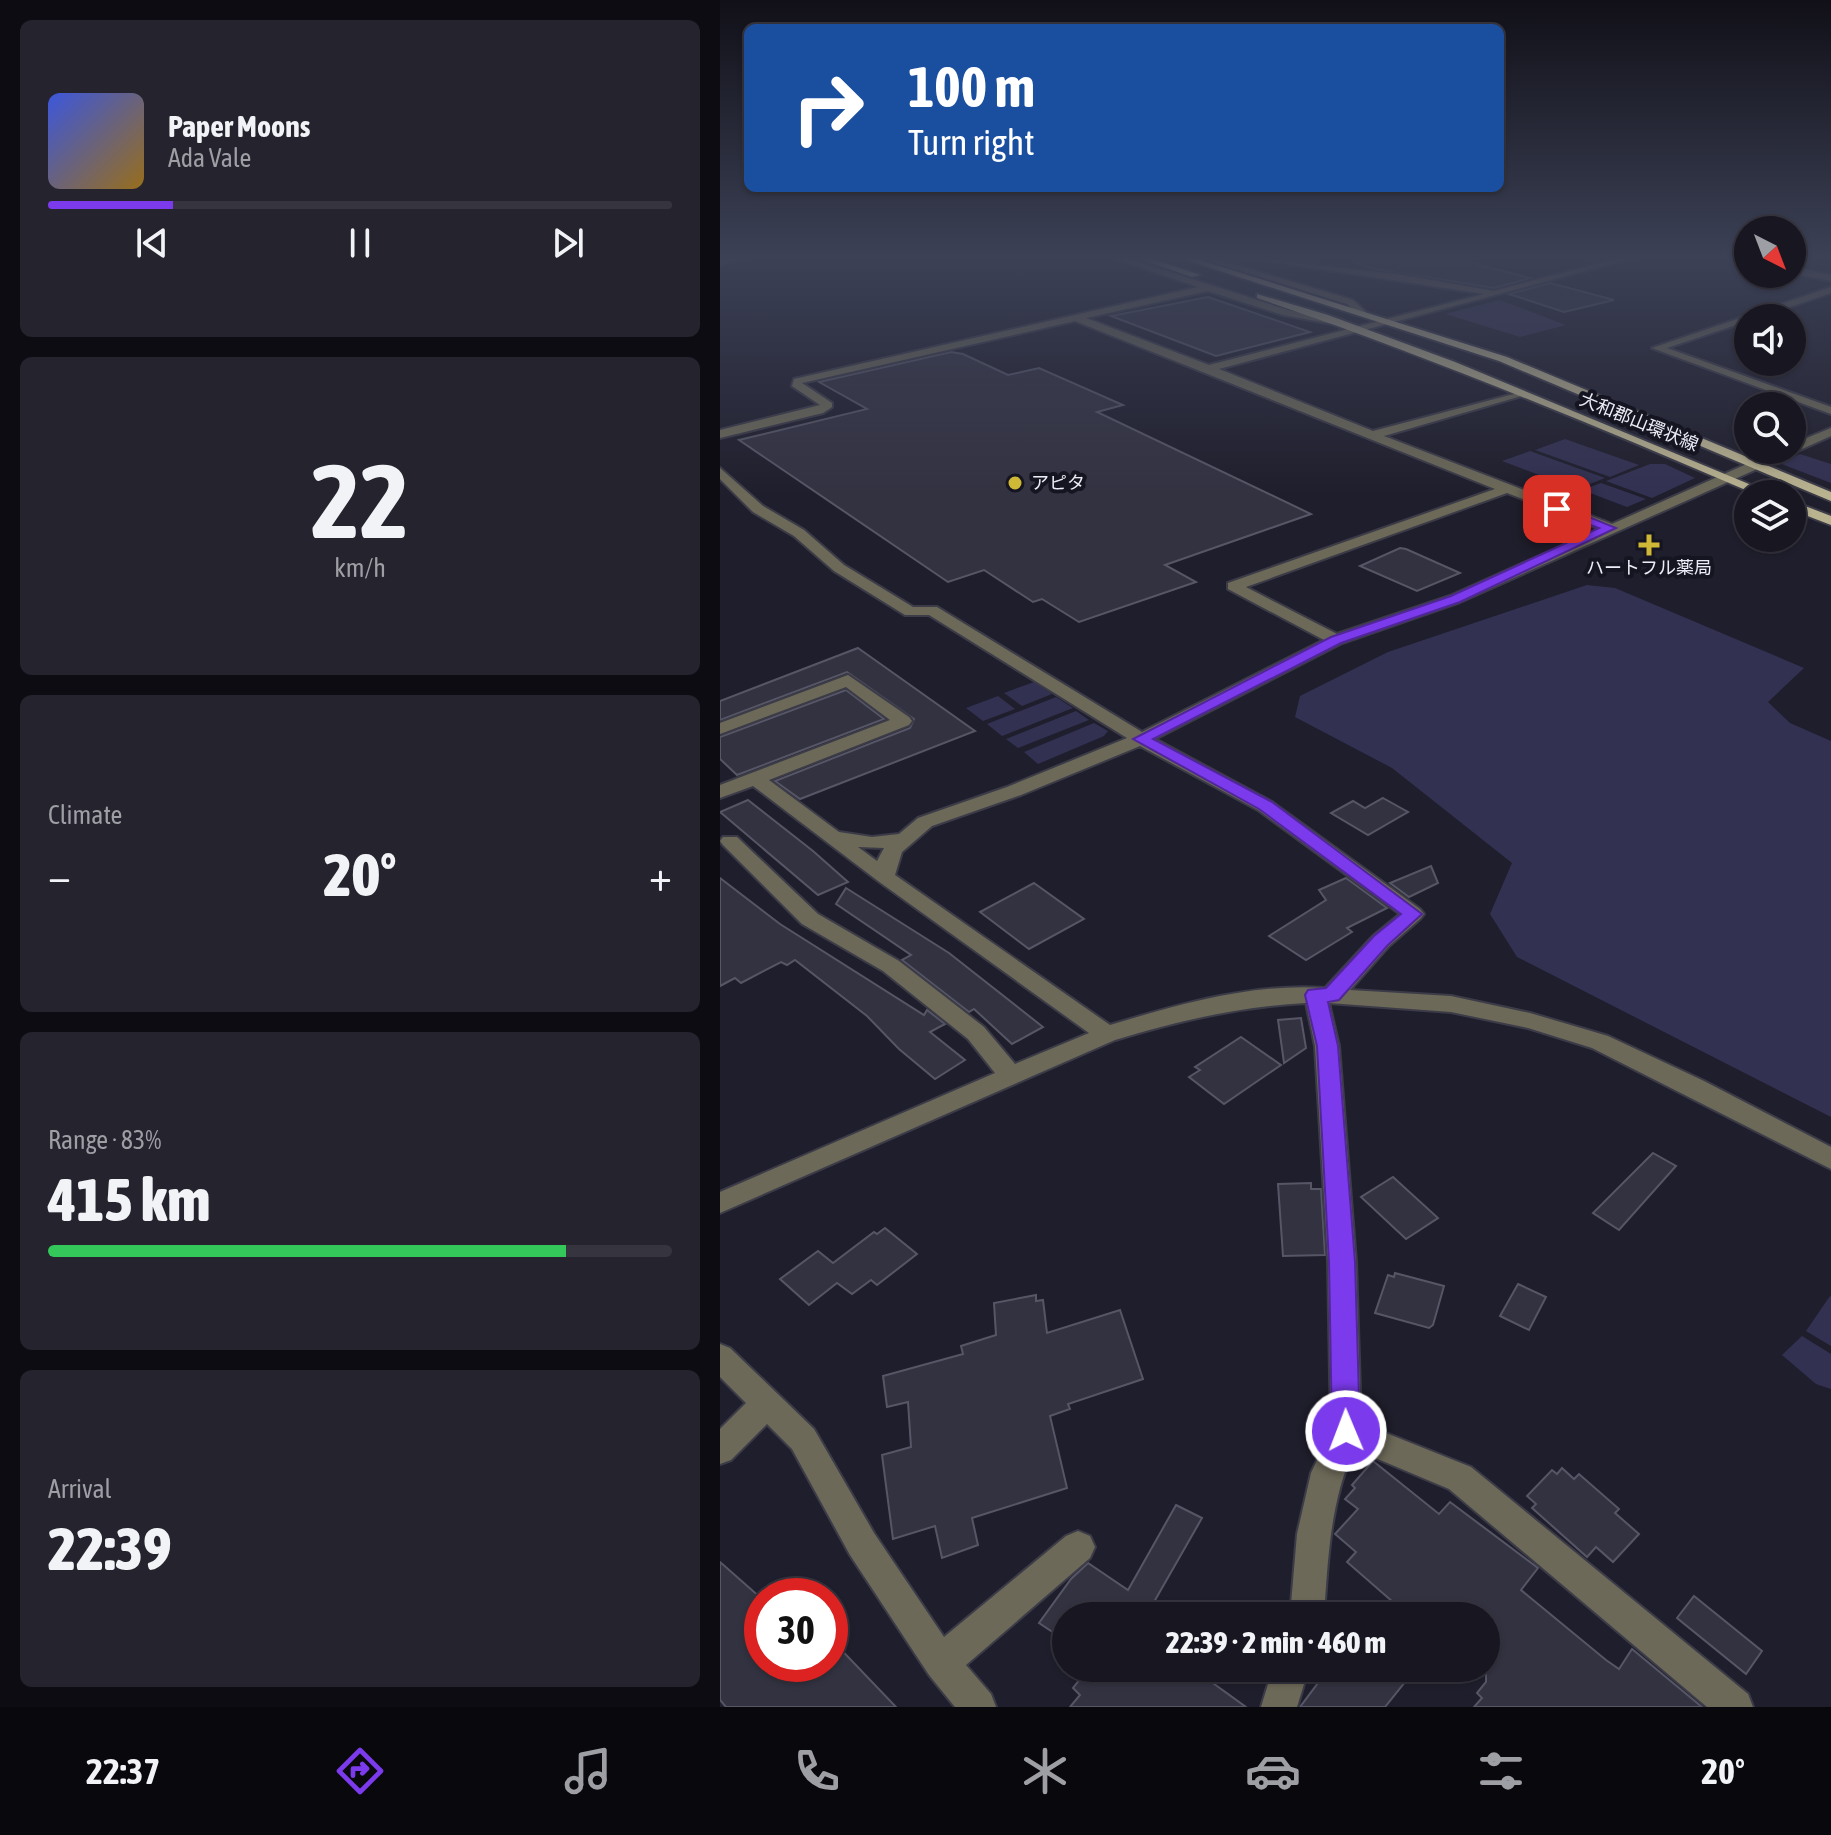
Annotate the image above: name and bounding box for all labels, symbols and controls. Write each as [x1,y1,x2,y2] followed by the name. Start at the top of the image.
[908,55,1035,119] text: 100 m
[776,56,880,160] icon: right
[168,109,310,143] text: Paper Moons
[908,121,1035,163] text: Turn right
[168,143,251,173] text: Ada Vale
[1734,216,1806,288] north arrow
[1734,216,1806,552] map controls
[130,221,174,265] icon: previous
[338,221,382,265] icon: pause
[546,221,590,265] icon: next
[1734,304,1806,376] button: sound
[1577,388,1702,455] street label: 大和郡山環状線
[1734,392,1806,464] button: search
[311,441,409,560] text: 22
[1031,472,1085,493] place label: アピタ
[1006,474,1024,492] marker: アピタ
[1523,475,1591,543] pin
[1734,480,1806,552] button: layers
[1535,487,1579,531] icon: arrive
[1640,536,1658,554] marker: ハートフル薬局
[334,553,386,583] text: km/h
[1586,557,1712,578] place label: ハートフル薬局
[48,800,122,830] text: Climate
[324,840,396,909] text: 20°
[48,850,71,900] text: −
[649,850,672,900] text: +
[48,1125,161,1155] text: Range · 83%
[48,1165,210,1234] text: 415 km
[1304,1389,1388,1473] position arrow
[48,1474,112,1504] text: Arrival
[48,1514,171,1583] text: 22:39
[744,1578,848,1682] speed limit sign: 30
[1166,1625,1386,1659] text: 22:39 · 2 min · 460 m
[332,1743,388,1799] icon: directions
[560,1743,616,1799] icon: music
[789,1743,845,1799] icon: phone
[1017,1743,1073,1799] icon: climate
[1245,1743,1301,1799] icon: car
[1473,1743,1529,1799] icon: filters
[86,1750,160,1792] text: 22:37
[1701,1750,1745,1792] text: 20°

